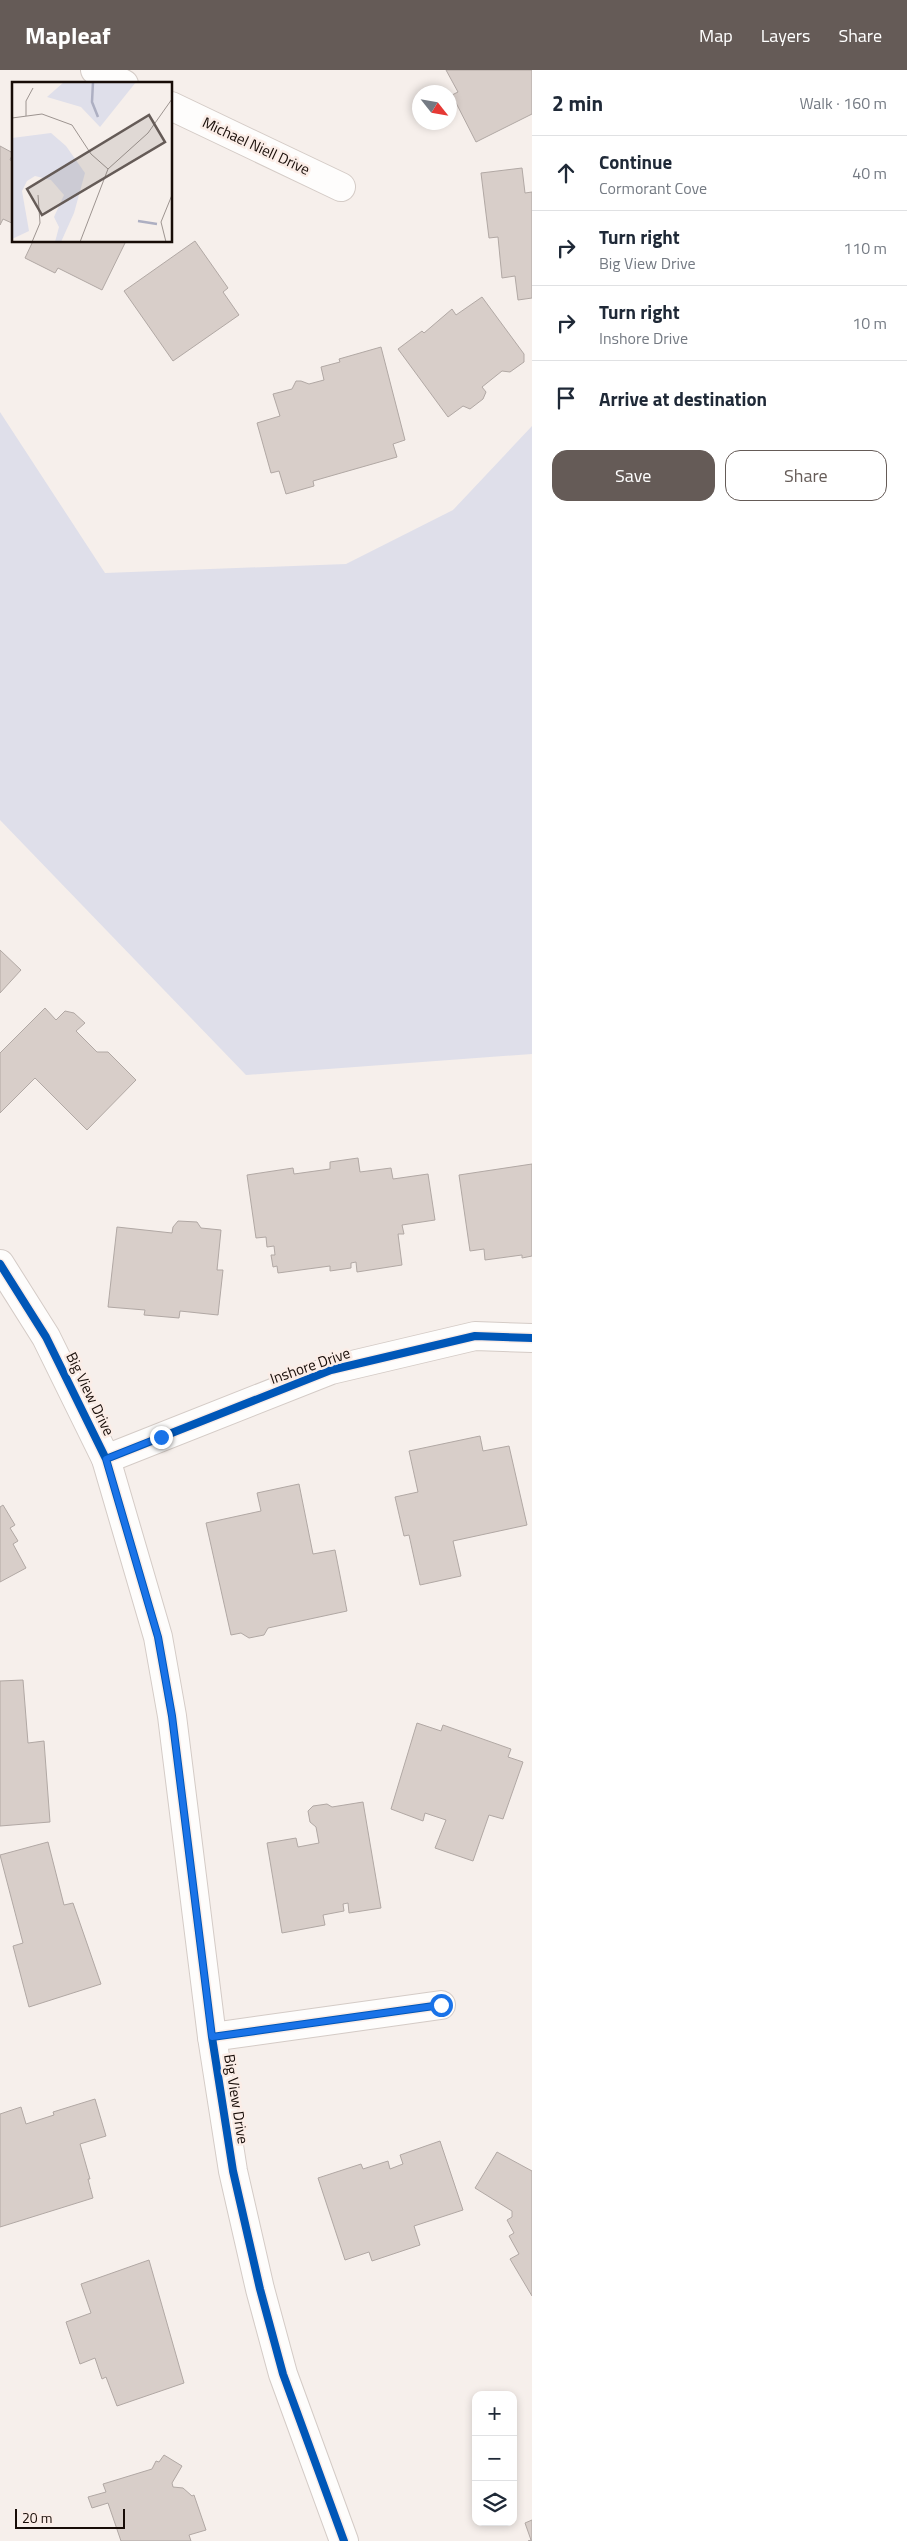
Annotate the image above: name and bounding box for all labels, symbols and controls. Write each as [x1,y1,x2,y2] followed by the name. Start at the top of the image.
[25,17,110,53] text: Mapleaf
[699,22,733,49] text: Map
[761,22,810,49] text: Layers
[838,22,882,49] text: Share
[12,82,172,242] inset map
[412,85,457,130] north arrow
[552,87,603,119] text: 2 min
[799,91,887,115] text: Walk · 160 m
[199,111,314,181] street label: Michael Niell Drive
[599,147,672,176] text: Continue
[552,159,580,187] icon: ahead
[852,161,887,185] text: 40 m
[599,176,707,200] text: Cormorant Cove
[599,222,680,251] text: Turn right
[552,234,580,262] icon: right
[843,236,887,260] text: 110 m
[599,251,696,275] text: Big View Drive
[599,297,680,326] text: Turn right
[552,309,580,337] icon: right
[852,311,887,335] text: 10 m
[599,326,688,350] text: Inshore Drive
[552,384,580,412] icon: arrive
[599,384,767,413] text: Arrive at destination
[552,450,715,501] button: Save
[725,450,887,501] button: Share
[267,1341,353,1390] street label: Inshore Drive
[60,1348,121,1440] street label: Big View Drive
[150,1426,173,1449] route end
[430,1994,453,2017] route start
[218,2052,255,2145] street label: Big View Drive
[472,2391,517,2526] map controls
[472,2391,517,2436] button: +
[472,2436,517,2481] button: −
[472,2481,517,2526] button: layers
[15,2506,125,2529] scale bar
[22,2507,52,2528] text: 20 m

